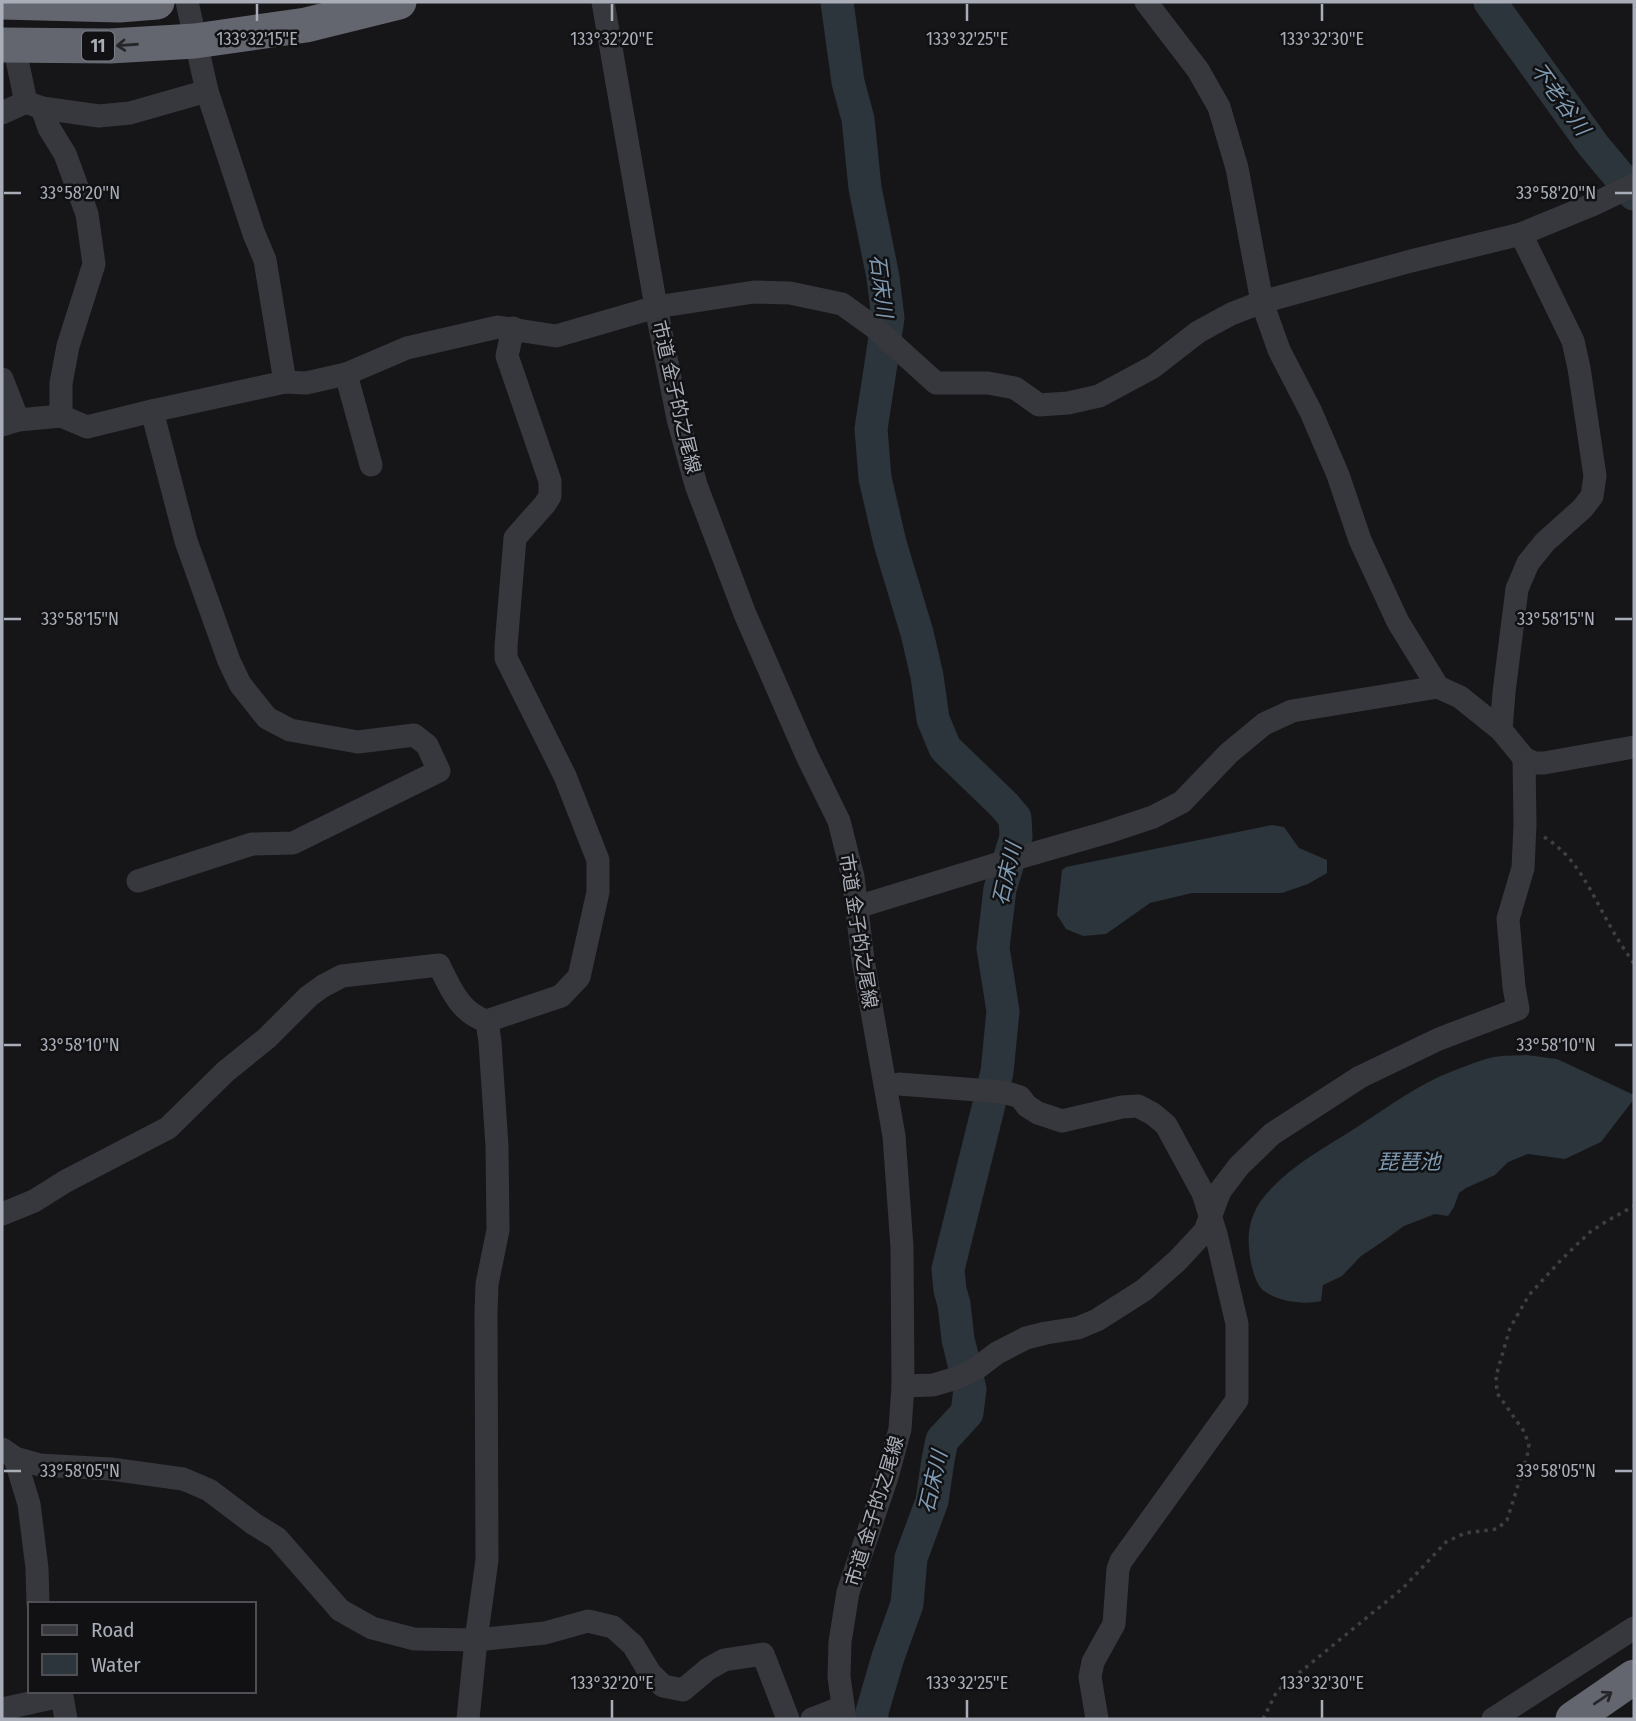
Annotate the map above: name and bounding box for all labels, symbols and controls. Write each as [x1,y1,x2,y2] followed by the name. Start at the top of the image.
[216,28,298,50] text: 133°32'15"E
[570,28,654,50] text: 133°32'20"E
[926,28,1008,50] text: 133°32'25"E
[1280,28,1364,50] text: 133°32'30"E
[82,32,114,60] road number: 11
[115,39,138,52] one-way arrow
[1525,57,1596,142] water label: 不老谷川
[40,182,120,204] text: 33°58'20"N
[1516,182,1596,204] text: 33°58'20"N
[864,253,898,321] water label: 石床川
[648,318,705,476] street label: 市道 金子的之尾線
[41,608,119,630] text: 33°58'15"N
[1517,608,1595,630] text: 33°58'15"N
[987,838,1027,908] water label: 石床川
[835,852,882,1010] street label: 市道 金子的之尾線
[40,1034,120,1056] text: 33°58'10"N
[1516,1034,1596,1056] text: 33°58'10"N
[1378,1149,1442,1175] water label: 琵琶池
[841,1433,908,1589] street label: 市道 金子的之尾線
[913,1446,953,1516] water label: 石床川
[40,1460,120,1482] text: 33°58'05"N
[1516,1460,1596,1482] text: 33°58'05"N
[28,1602,256,1693] legend
[91,1617,135,1643] text: Road
[91,1652,141,1678] text: Water
[570,1672,654,1694] text: 133°32'20"E
[926,1672,1008,1694] text: 133°32'25"E
[1280,1672,1364,1694] text: 133°32'30"E
[1593,1691,1613,1705] one-way arrow

